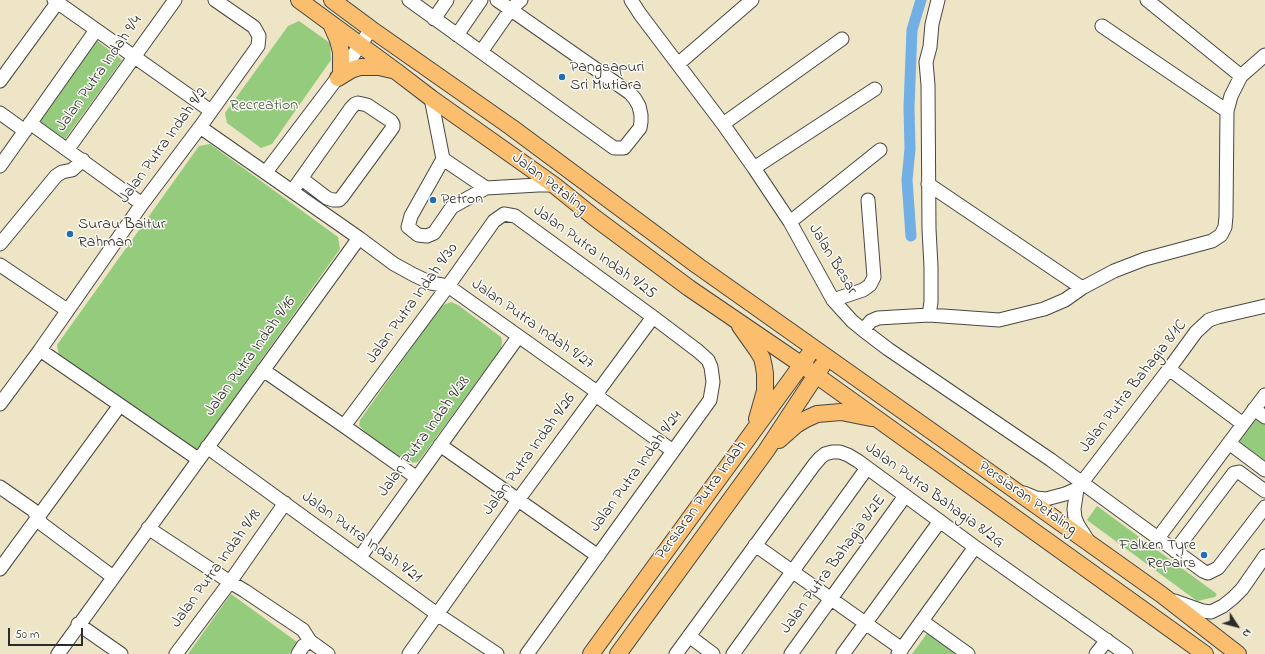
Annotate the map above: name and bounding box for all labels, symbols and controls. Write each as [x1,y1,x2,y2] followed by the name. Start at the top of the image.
[53,12,147,136] street label: Jalan Putra Indah 9/4
[570,58,644,96] place label: Pangsapuri Sri Mutiara
[557,72,567,82] marker: Pangsapuri Sri Mutiara
[115,84,213,208] street label: Jalan Putra Indah 9/2
[230,96,298,116] park label: Recreation
[507,149,591,219] street label: Jalan Petaling
[441,190,483,210] place label: Petron
[428,195,438,205] marker: Petron
[529,202,659,304] street label: Jalan Putra Indah 9/25
[78,215,166,253] place label: Surau Baitur Rahman
[803,221,861,299] street label: Jalan Besar
[65,229,75,239] marker: Surau Baitur Rahman
[363,240,463,368] street label: Jalan Putra Indah 9/30
[467,275,597,375] street label: Jalan Putra Indah 9/27
[201,294,301,420] street label: Jalan Putra Indah 9/16
[1076,317,1192,457] street label: Jalan Putra Bahagia 8/1C
[375,373,475,501] street label: Jalan Putra Indah 9/28
[479,390,581,520] street label: Jalan Putra Indah 9/26
[587,408,687,536] street label: Jalan Putra Indah 9/24
[652,438,752,564] street label: Persiaran Putra Indah
[861,439,1007,553] street label: Jalan Putra Bahagia 8/2G
[974,458,1080,540] street label: Persiaran Petaling
[297,488,425,588] street label: Jalan Putra Indah 9/21
[777,492,891,638] street label: Jalan Putra Bahagia 8/2E
[168,506,266,632] street label: Jalan Putra Indah 9/18
[1119,536,1196,574] place label: Falken Tyre Repairs
[1199,550,1209,560] marker: Falken Tyre Repairs
[1217,606,1257,646] north arrow
[10,620,85,646] scale bar
[1238,625,1255,641] text: N
[15,626,39,644] text: 50 m

